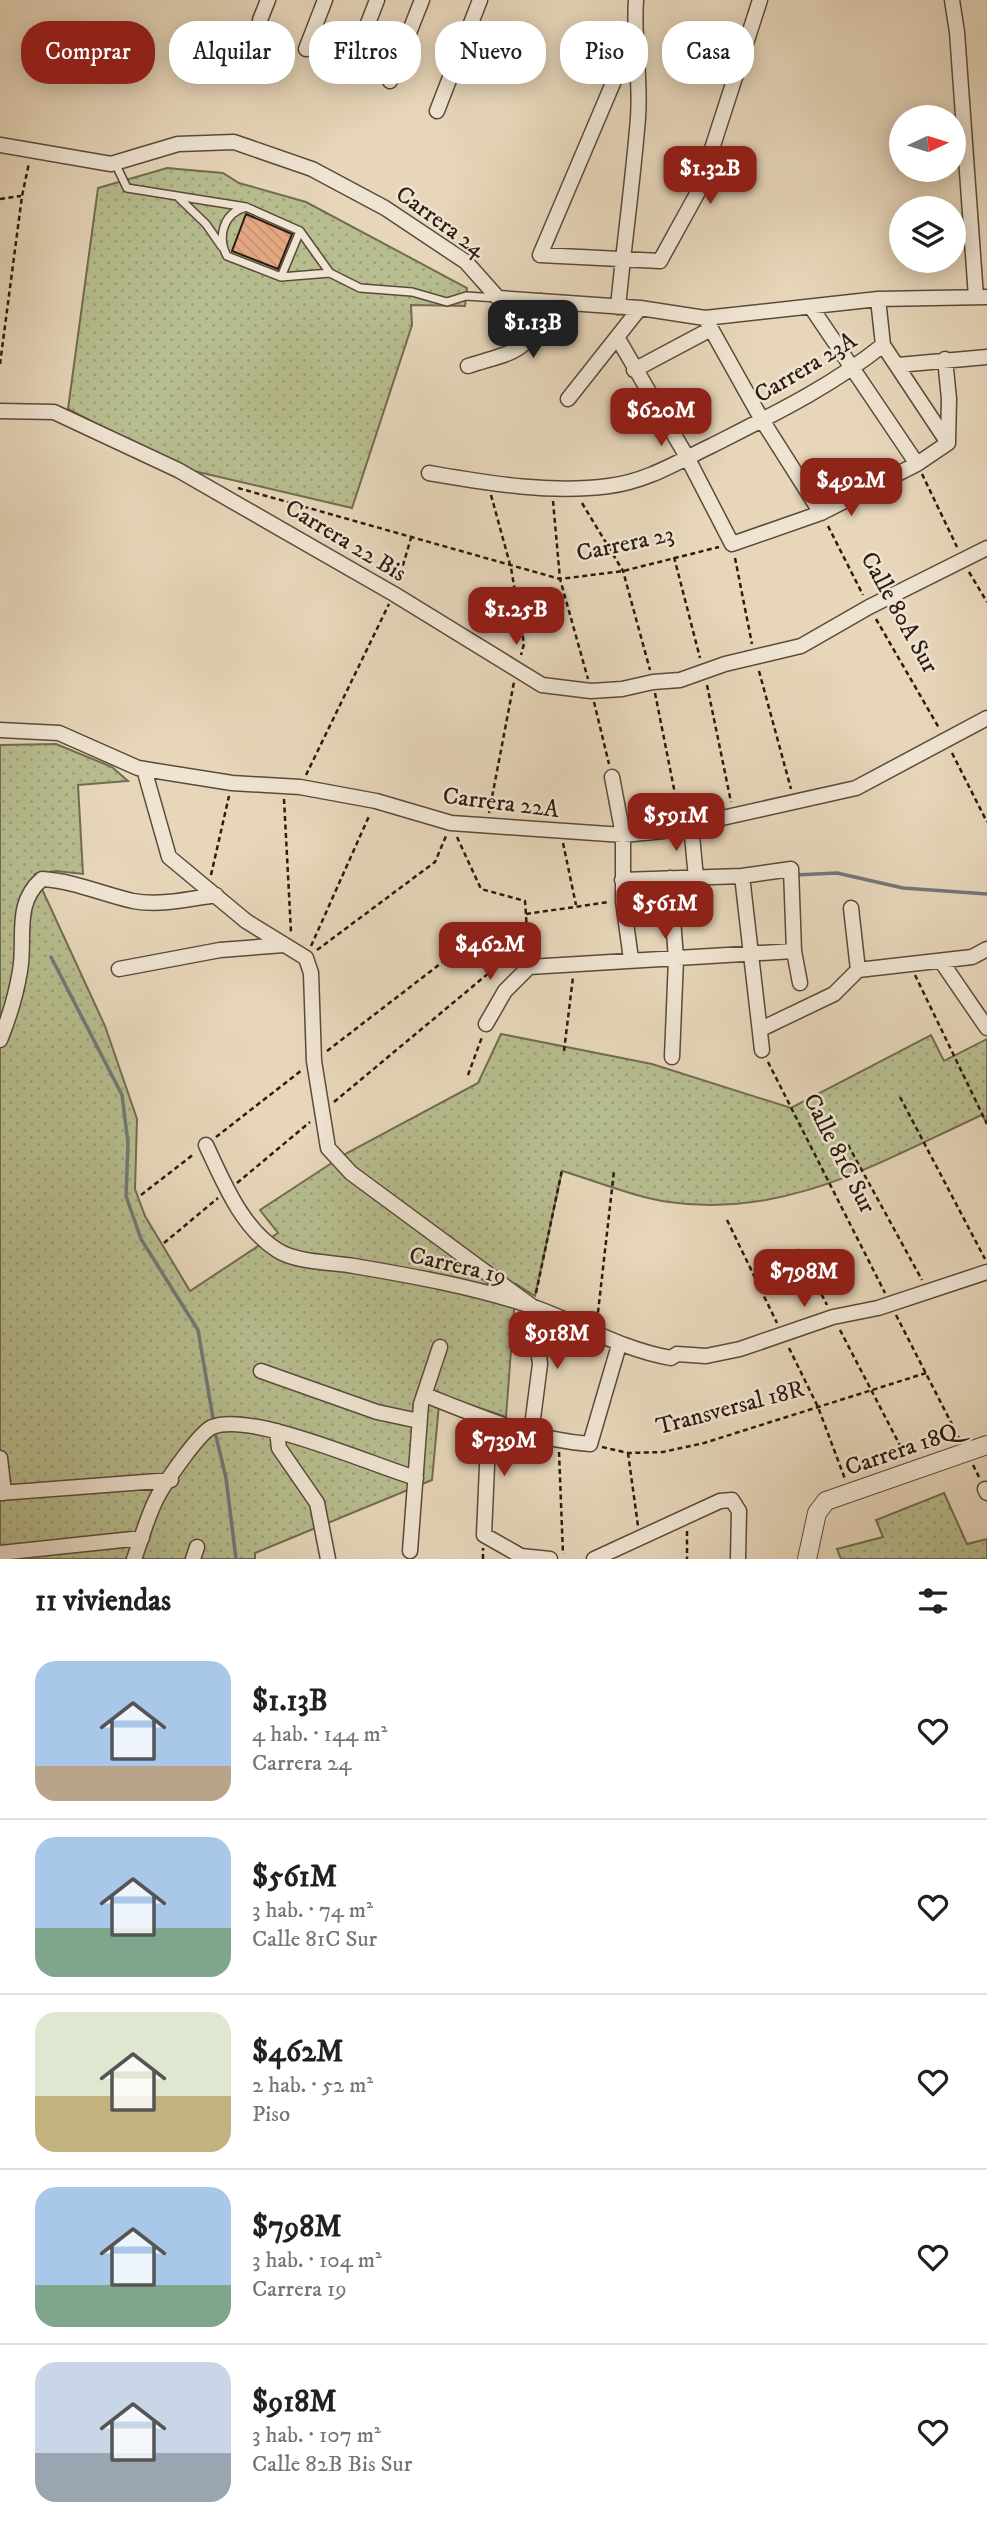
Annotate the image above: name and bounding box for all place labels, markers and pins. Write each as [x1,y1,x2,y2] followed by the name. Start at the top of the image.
[653,146,767,206] pin: $1.32B
[476,300,590,360] pin: $1.13B
[612,388,710,448] pin: $620M
[802,458,900,518] pin: $492M
[459,588,573,647] pin: $1.25B
[627,794,725,853] pin: $591M
[616,881,714,941] pin: $561M
[441,922,539,982] pin: $462M
[755,1250,853,1309] pin: $798M
[508,1312,606,1371] pin: $918M
[455,1418,553,1478] pin: $739M

